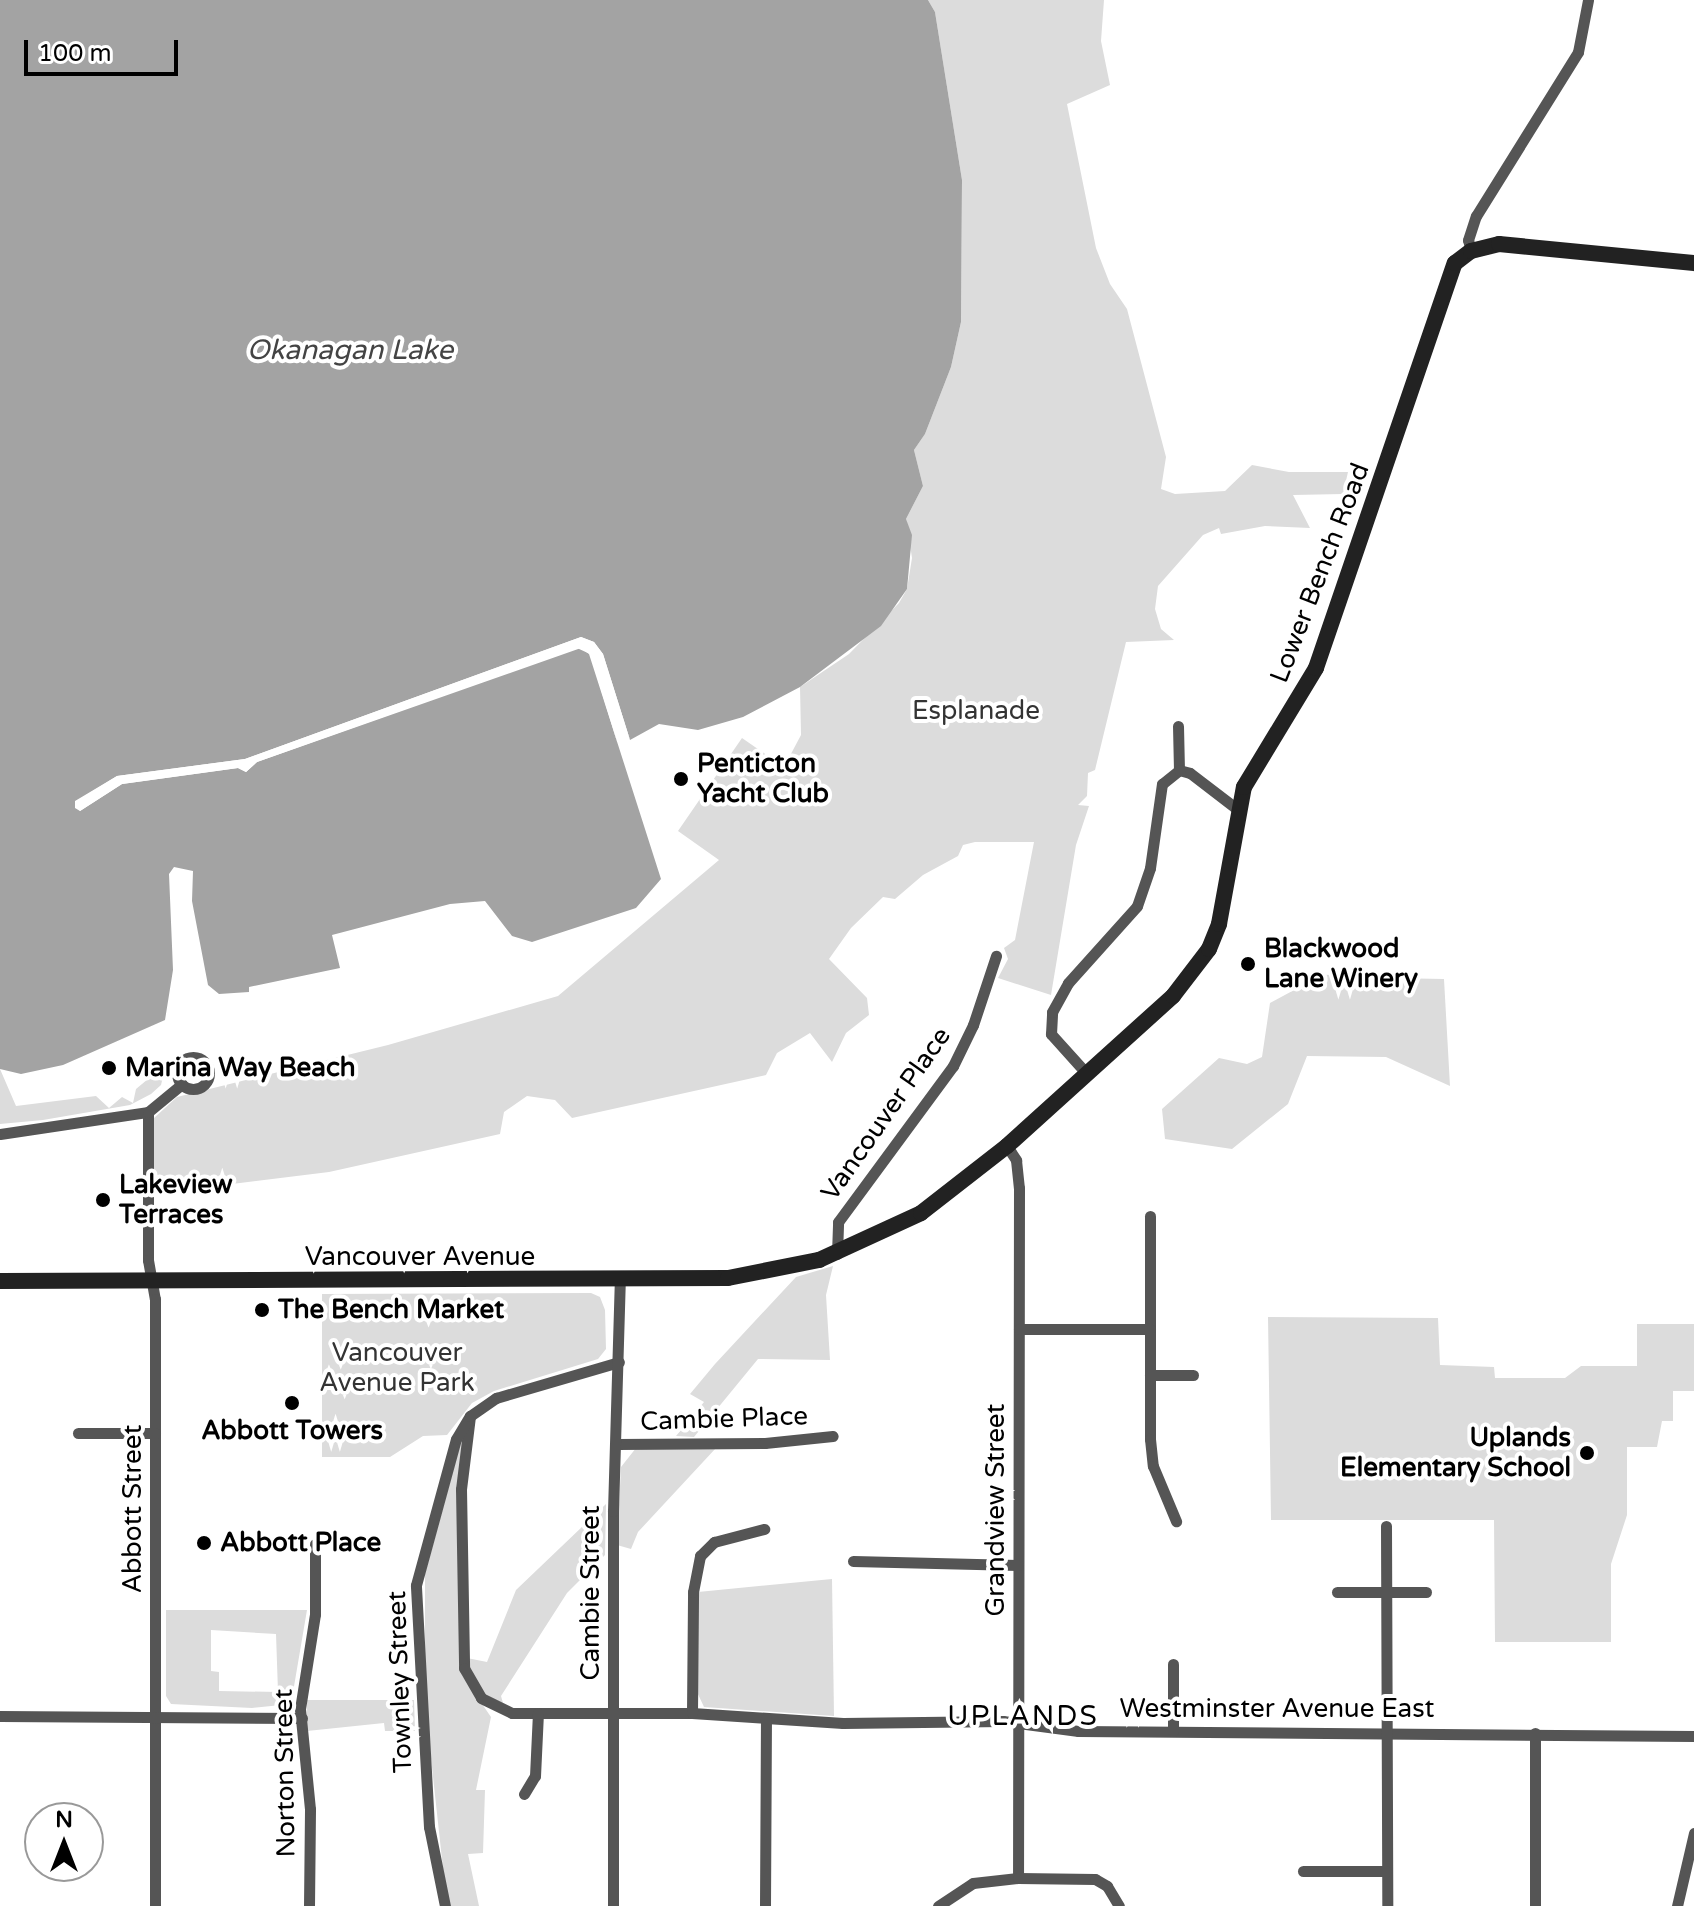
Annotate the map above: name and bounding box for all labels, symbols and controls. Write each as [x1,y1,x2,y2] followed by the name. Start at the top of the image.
[28,24,182,74] scale bar
[38,39,112,68] text: 100 m
[247,333,453,367] water label: Okanagan Lake
[1264,459,1376,687] street label: Lower Bench Road
[912,695,1040,727] park label: Esplanade
[697,748,829,810] place label: Penticton Yacht Club
[672,770,690,788] marker: Penticton Yacht Club
[1264,933,1418,994] place label: Blackwood Lane Winery
[1239,955,1257,973] marker: Blackwood Lane Winery
[815,1021,957,1207] street label: Vancouver Place
[125,1052,356,1084] place label: Marina Way Beach
[100,1059,118,1077] marker: Marina Way Beach
[119,1169,233,1230] place label: Lakeview Terraces
[94,1191,112,1209] marker: Lakeview Terraces
[305,1241,535,1273] street label: Vancouver Avenue
[278,1294,504,1326] place label: The Bench Market
[253,1301,271,1319] marker: The Bench Market
[319,1337,475,1398] park label: Vancouver Avenue Park
[283,1394,301,1412] marker: Abbott Towers
[640,1400,808,1438] street label: Cambie Place
[980,1404,1012,1616] street label: Grandview Street
[201,1415,383,1447] place label: Abbott Towers
[1340,1422,1571,1484] place label: Uplands Elementary School
[117,1425,149,1593] street label: Abbott Street
[1578,1444,1596,1462] marker: Uplands Elementary School
[575,1505,607,1681] street label: Cambie Street
[220,1527,381,1559] place label: Abbott Place
[195,1534,213,1552] marker: Abbott Place
[381,1590,419,1774] street label: Townley Street
[268,1688,302,1858] street label: Norton Street
[1119,1693,1435,1725] street label: Westminster Avenue East
[947,1699,1099,1733] district label: UPLANDS
[24,1802,104,1882] north arrow
[55,1807,73,1833] text: N

